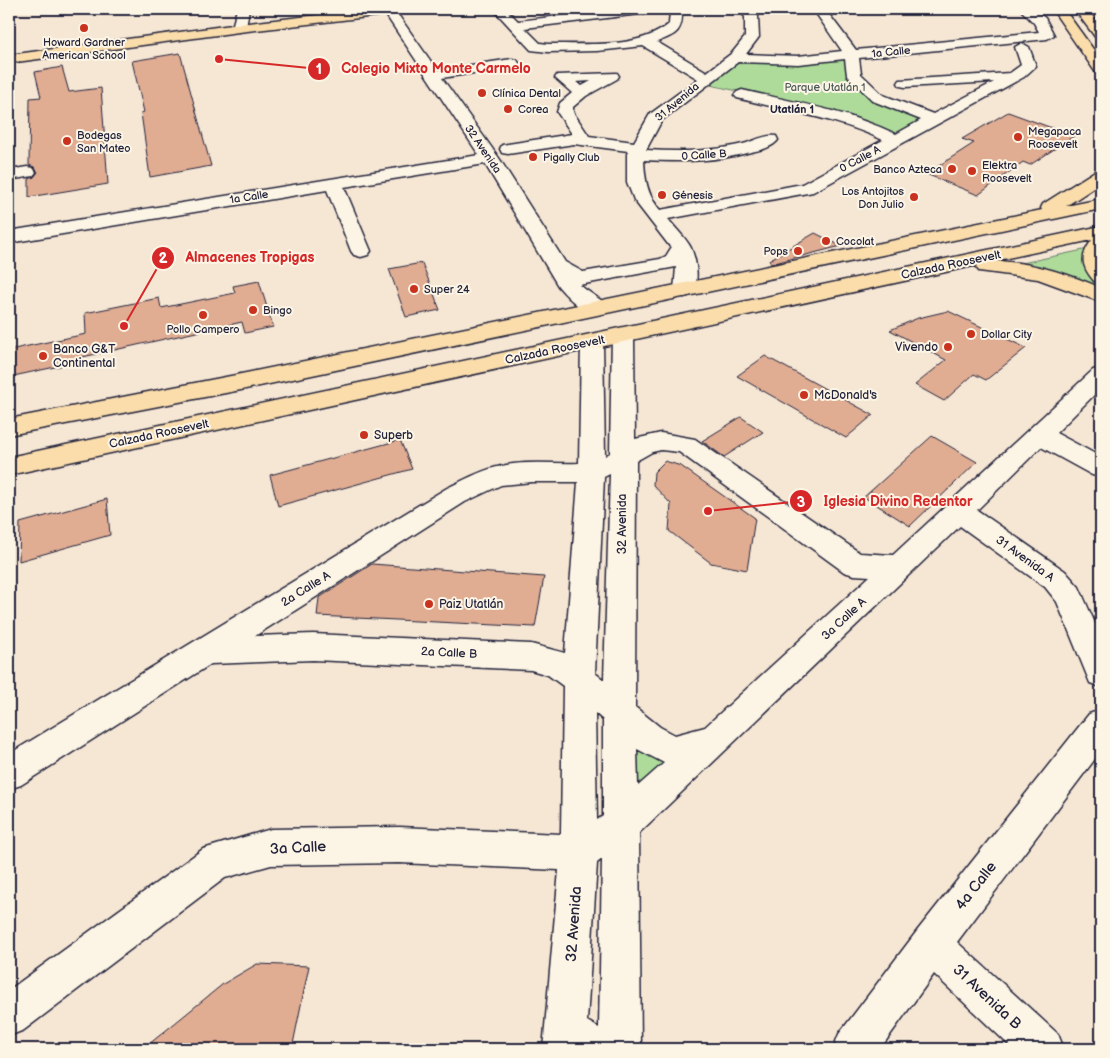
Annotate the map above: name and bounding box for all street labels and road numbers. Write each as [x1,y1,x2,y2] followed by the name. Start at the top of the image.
[871,43,911,60] street label: 1a Calle
[652,80,702,124] street label: 31 Avenida
[462,122,504,176] street label: 32 Avenida
[837,143,883,175] street label: 0 Calle A
[681,147,728,163] street label: 0 Calle B
[229,187,270,206] street label: 1a Calle
[900,247,1003,283] street label: Calzada Roosevelt
[504,332,607,368] street label: Calzada Roosevelt
[108,416,211,452] street label: Calzada Roosevelt
[615,493,630,554] street label: 32 Avenida
[993,533,1058,586] street label: 31 Avenida A
[279,568,334,610] street label: 2a Calle A
[819,594,870,643] street label: 3a Calle A
[421,644,477,662] street label: 2a Calle B
[269,837,327,859] street label: 3a Calle
[951,858,1001,914] street label: 4a Calle
[562,885,586,963] street label: 32 Avenida
[949,960,1025,1034] street label: 31 Avenida B

